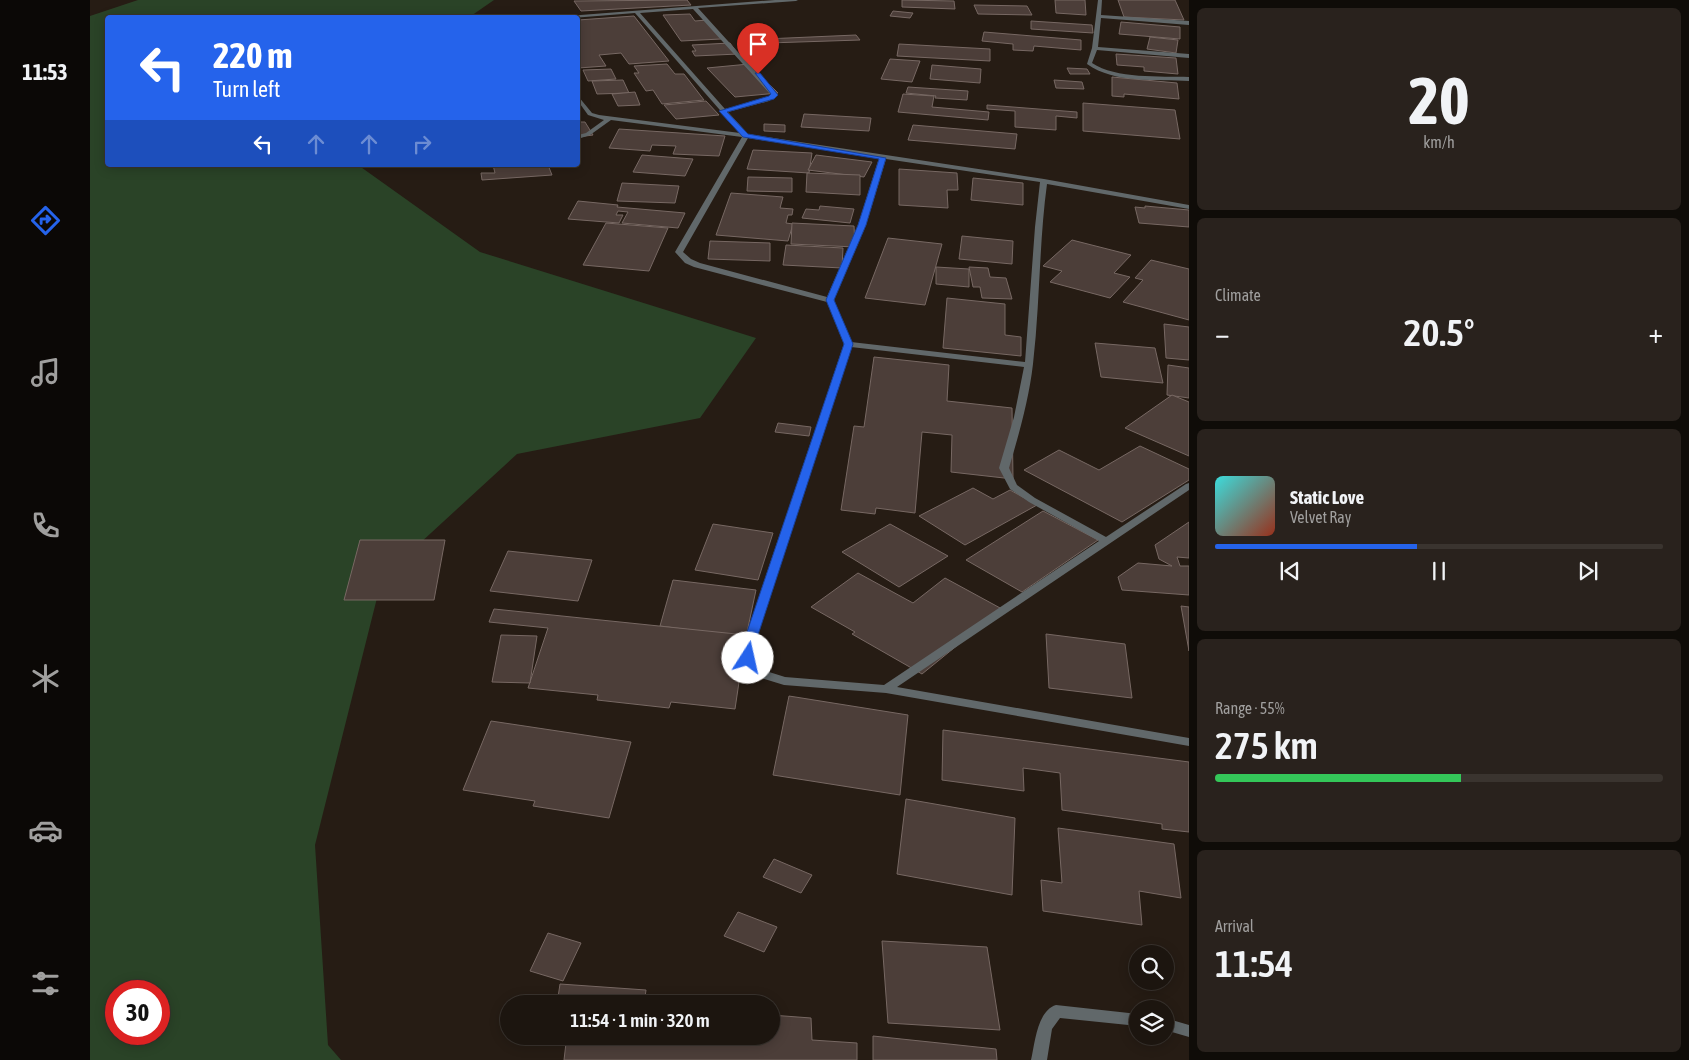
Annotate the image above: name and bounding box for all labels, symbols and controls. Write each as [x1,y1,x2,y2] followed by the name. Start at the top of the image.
[737,23,779,74] pin
[744,30,772,58] icon: arrive
[130,35,195,100] icon: left
[213,35,292,75] text: 220 m
[22,59,68,85] text: 11:53
[1408,63,1470,138] text: 20
[213,76,280,102] text: Turn left
[249,130,277,158] icon: left
[302,130,330,158] icon: ahead
[355,130,383,158] icon: ahead
[408,130,436,158] icon: right
[1423,133,1455,151] text: km/h
[28,203,63,238] icon: directions
[1215,286,1261,304] text: Climate
[1404,311,1474,354] text: 20.5°
[1215,317,1230,349] text: −
[1648,317,1663,349] text: +
[28,355,63,390] icon: music
[1290,486,1364,508] text: Static Love
[28,508,63,543] icon: phone
[1290,508,1351,526] text: Velvet Ray
[1276,557,1304,585] icon: previous
[1425,557,1453,585] icon: pause
[1574,557,1602,585] icon: next
[721,631,773,683] position arrow
[28,661,63,696] icon: climate
[1215,699,1285,717] text: Range · 55%
[1215,724,1318,767] text: 275 km
[28,813,63,848] icon: car
[1215,917,1254,935] text: Arrival
[1215,942,1293,985] text: 11:54
[1129,945,1174,1045] map controls
[1129,945,1174,990] button: search
[28,966,63,1001] icon: filters
[105,980,170,1045] speed limit sign: 30
[1129,1000,1174,1045] button: layers
[570,1009,710,1031] text: 11:54 · 1 min · 320 m

